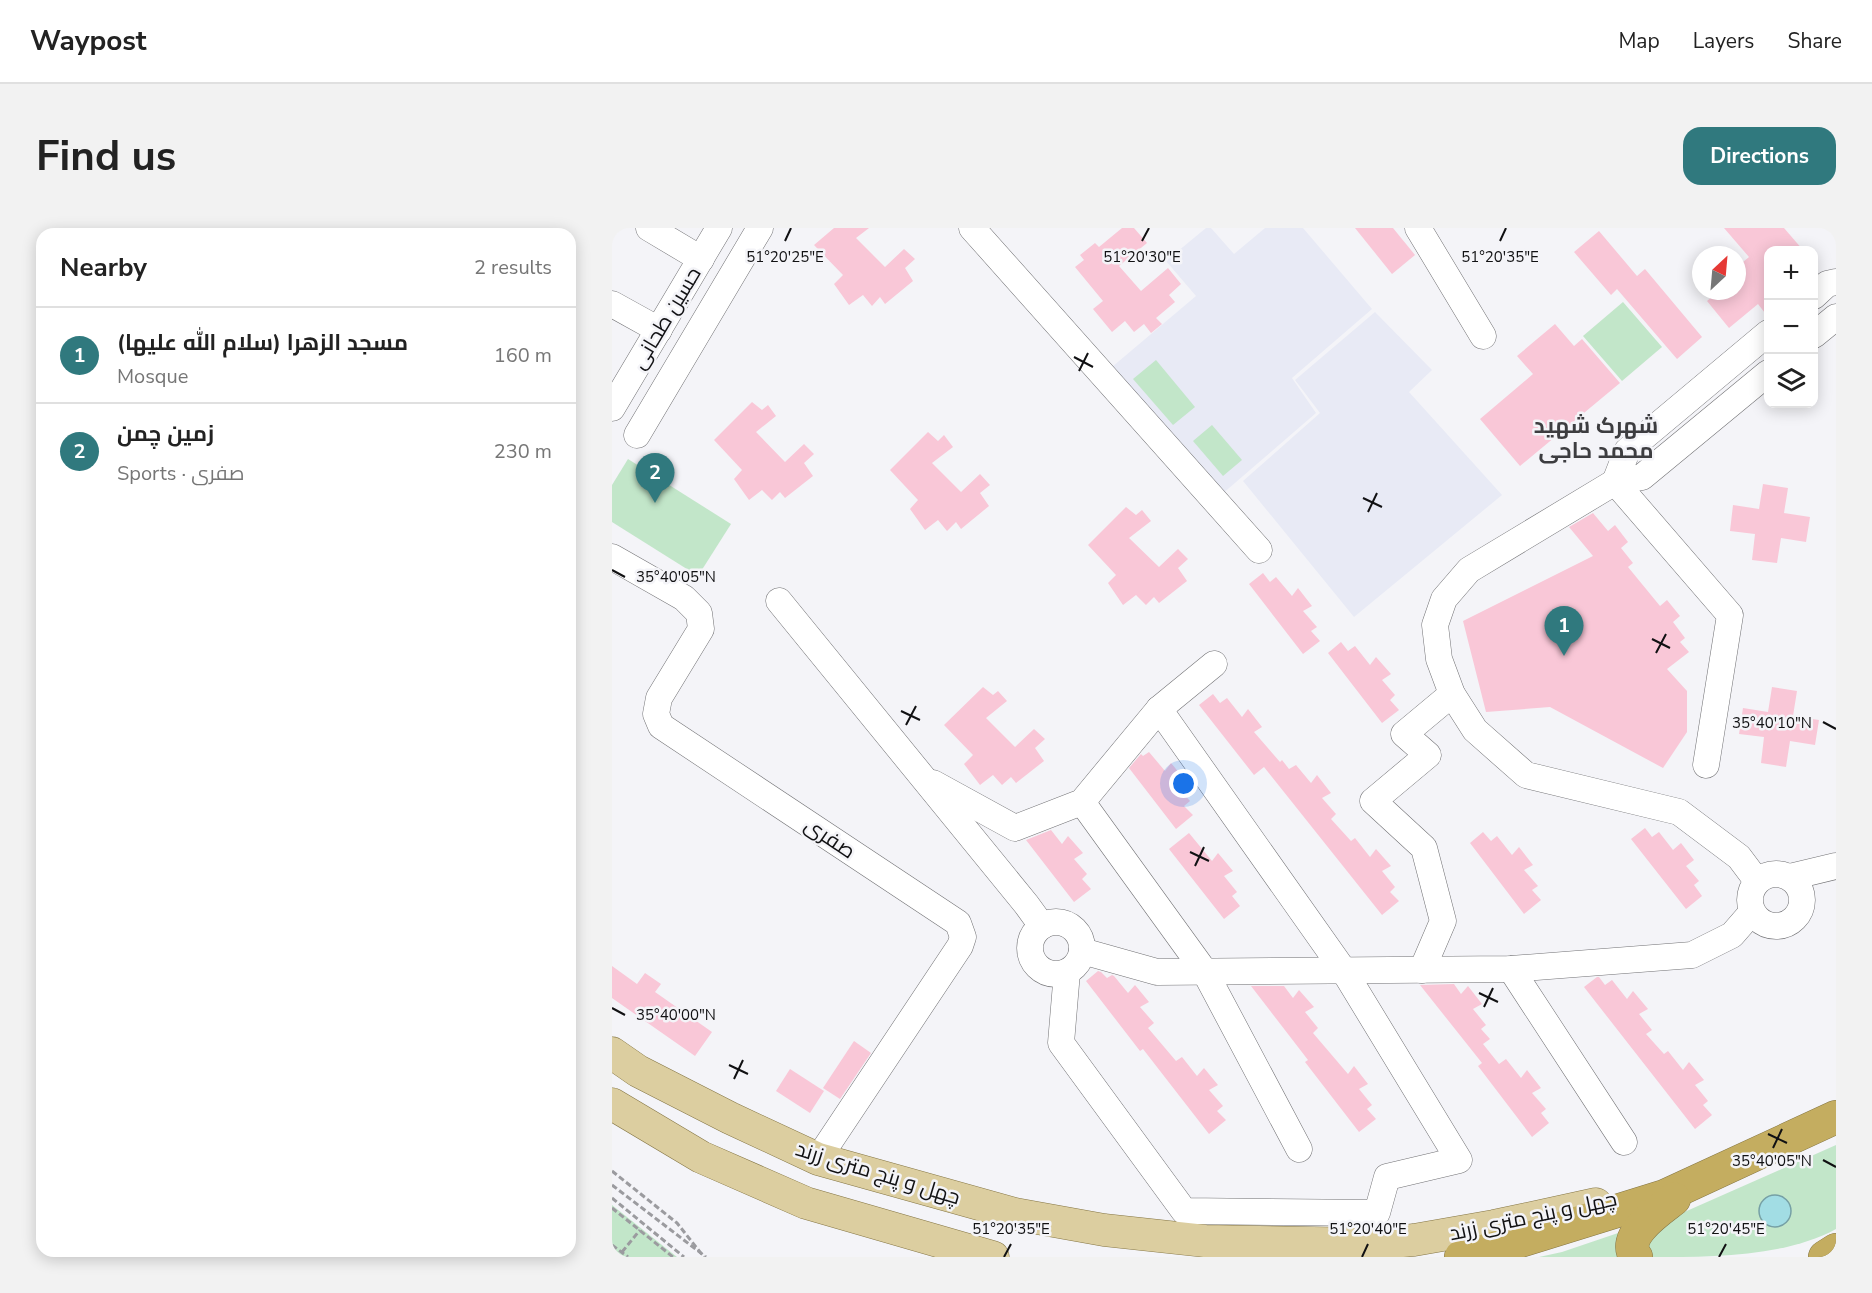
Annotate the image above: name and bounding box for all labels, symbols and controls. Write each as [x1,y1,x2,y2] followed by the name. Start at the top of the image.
[30,22,147,60] text: Waypost
[1618,27,1660,55] text: Map
[1693,27,1754,55] text: Layers
[1787,27,1842,55] text: Share
[1683,127,1836,185] button: Directions
[36,128,176,185] text: Find us
[1692,246,1746,300] north arrow
[1764,246,1818,408] map controls
[1764,246,1818,300] button: +
[746,247,824,267] text: 51°20'25"E
[1103,247,1181,267] text: 51°20'30"E
[1461,247,1539,267] text: 51°20'35"E
[60,250,147,285] text: Nearby
[474,254,552,281] text: 2 results
[624,262,708,374] street label: حسین طحانی
[1764,300,1818,354] button: −
[117,328,408,358] text: مسجد الزهرا (سلام الله علیها)
[74,342,86,369] text: 1
[494,342,552,369] text: 160 m
[1764,354,1818,408] button: layers
[117,363,188,390] text: Mosque
[1534,411,1658,466] district label: شهرک شهید محمد حاجی
[117,419,214,449] text: زمین چمن
[74,438,86,465] text: 2
[494,438,552,465] text: 230 m
[636,454,675,503] pin: 2
[117,460,244,487] text: Sports · صفری
[636,567,716,587] text: 35°40'05"N
[1544,606,1584,656] pin: 1
[1732,713,1812,733] text: 35°40'10"N
[1169,769,1198,798] your location
[799,811,861,865] street label: صفری
[636,1005,716,1025] text: 35°40'00"N
[792,1135,964,1211] street label: چهل و پنج متری زرند
[1732,1151,1812,1171] text: 35°40'05"N
[1447,1185,1619,1247] street label: چهل و پنج متری زرند
[972,1219,1050,1239] text: 51°20'35"E
[1329,1219,1407,1239] text: 51°20'40"E
[1687,1219,1765,1239] text: 51°20'45"E

